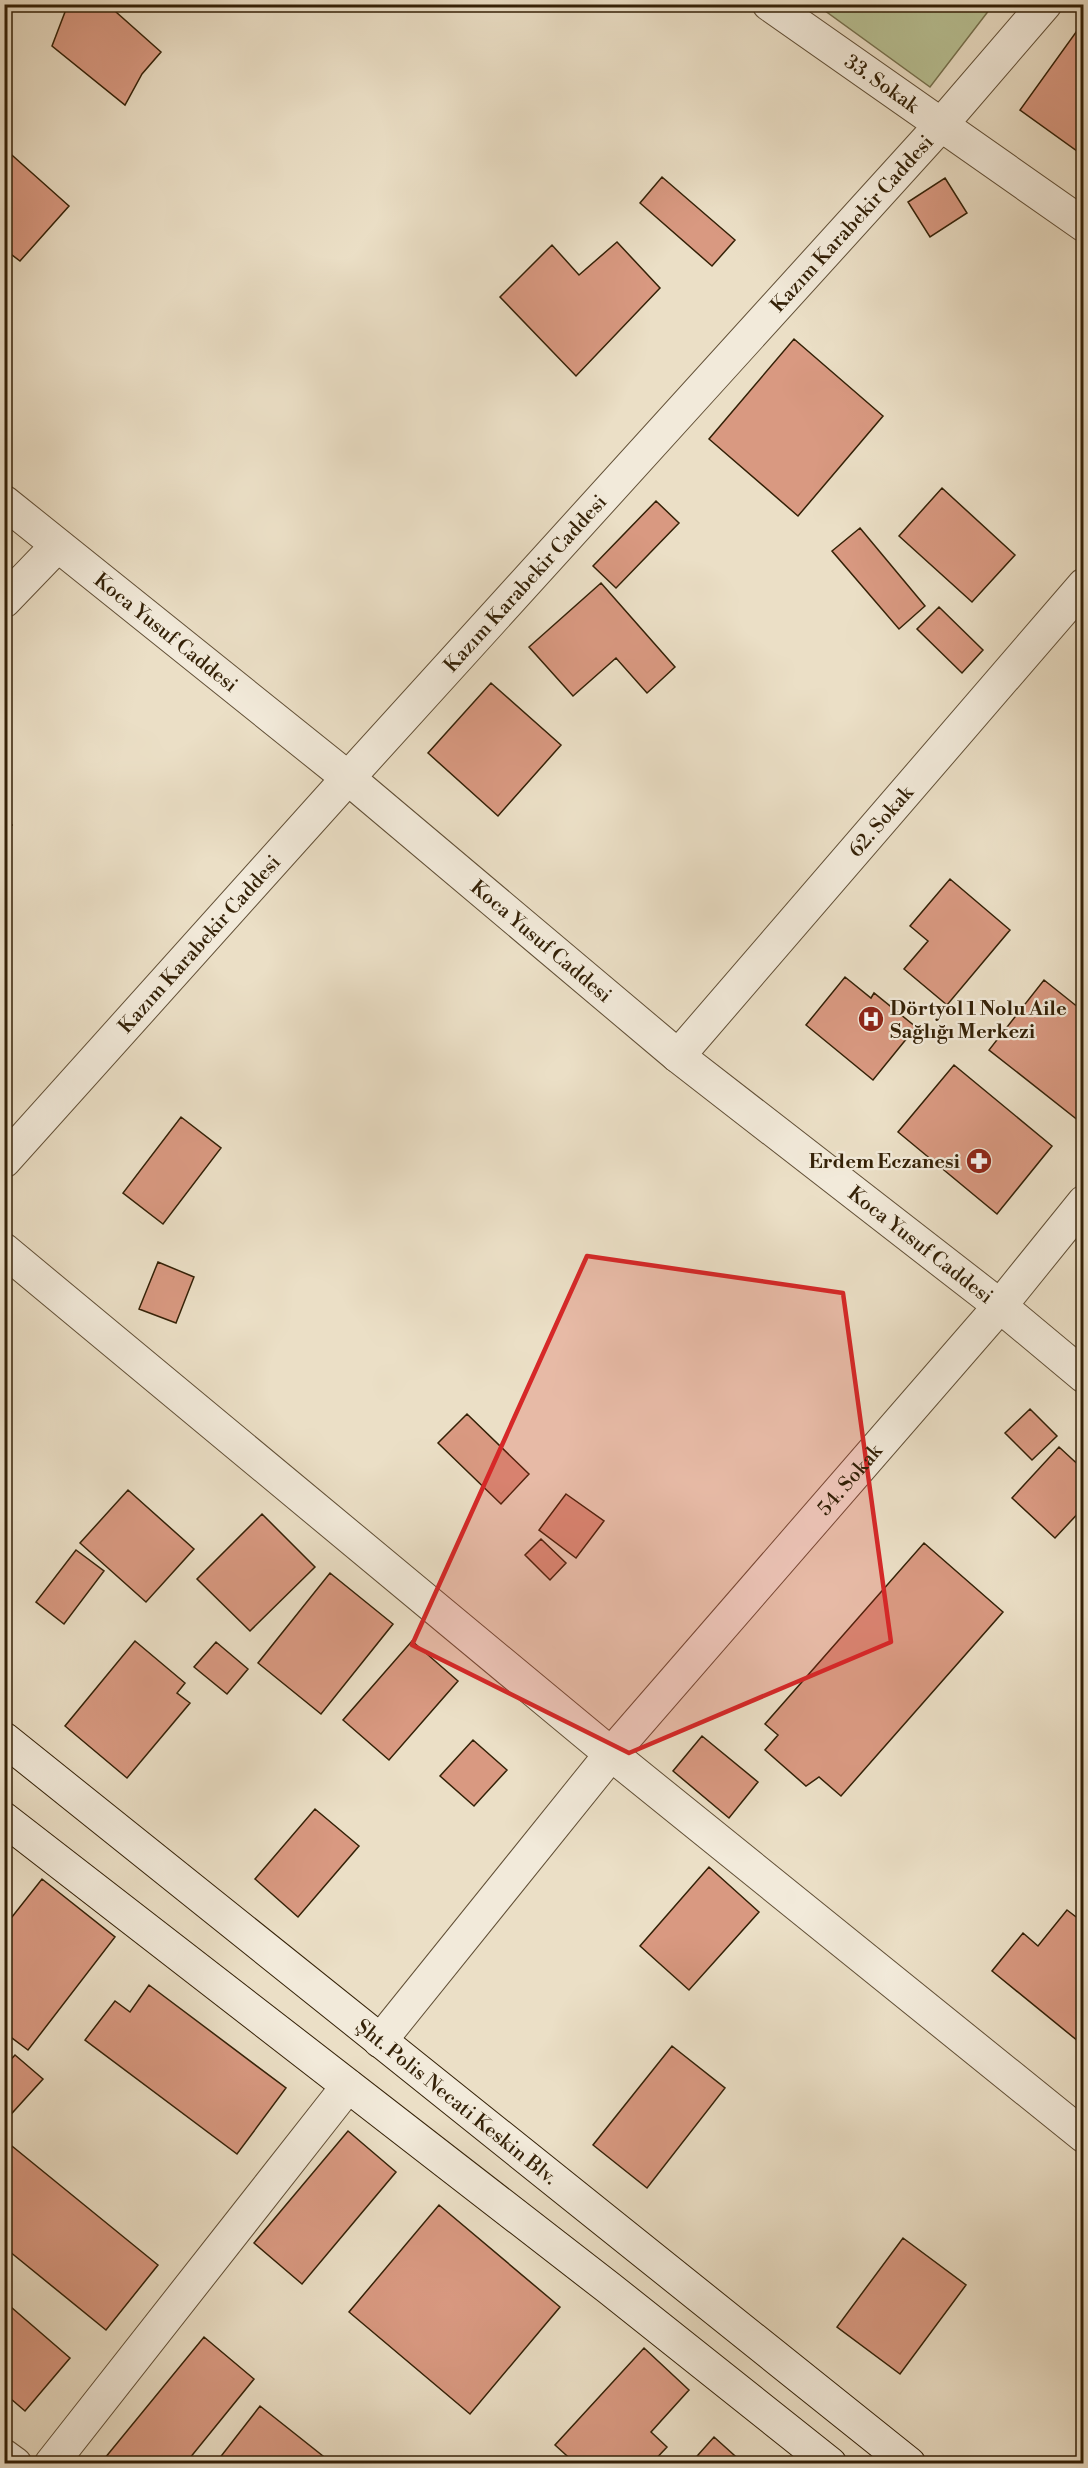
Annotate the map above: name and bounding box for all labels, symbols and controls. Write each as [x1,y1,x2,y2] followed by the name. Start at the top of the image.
[839,50,924,120] street label: 33. Sokak
[766,130,940,318] street label: Kazım Karabekir Caddesi
[439,490,613,678] street label: Kazım Karabekir Caddesi
[88,568,242,699] street label: Koca Yusuf Caddesi
[844,780,920,863] street label: 62. Sokak
[114,850,287,1039] street label: Kazım Karabekir Caddesi
[465,876,617,1009] street label: Koca Yusuf Caddesi
[890,997,1067,1045] place label: Dörtyol 1 Nolu Aile Sağlığı Merkezi
[856,1004,886,1034] hospital icon: Dörtyol 1 Nolu Aile Sağlığı Merkezi
[964,1146,994,1176] pharmacy icon: Erdem Eczanesi
[809,1150,961,1175] place label: Erdem Eczanesi
[842,1182,998,1310] street label: Koca Yusuf Caddesi
[813,1438,889,1521] street label: 54. Sokak
[350,2014,562,2191] street label: Şht. Polis Necati Keskin Blv.

